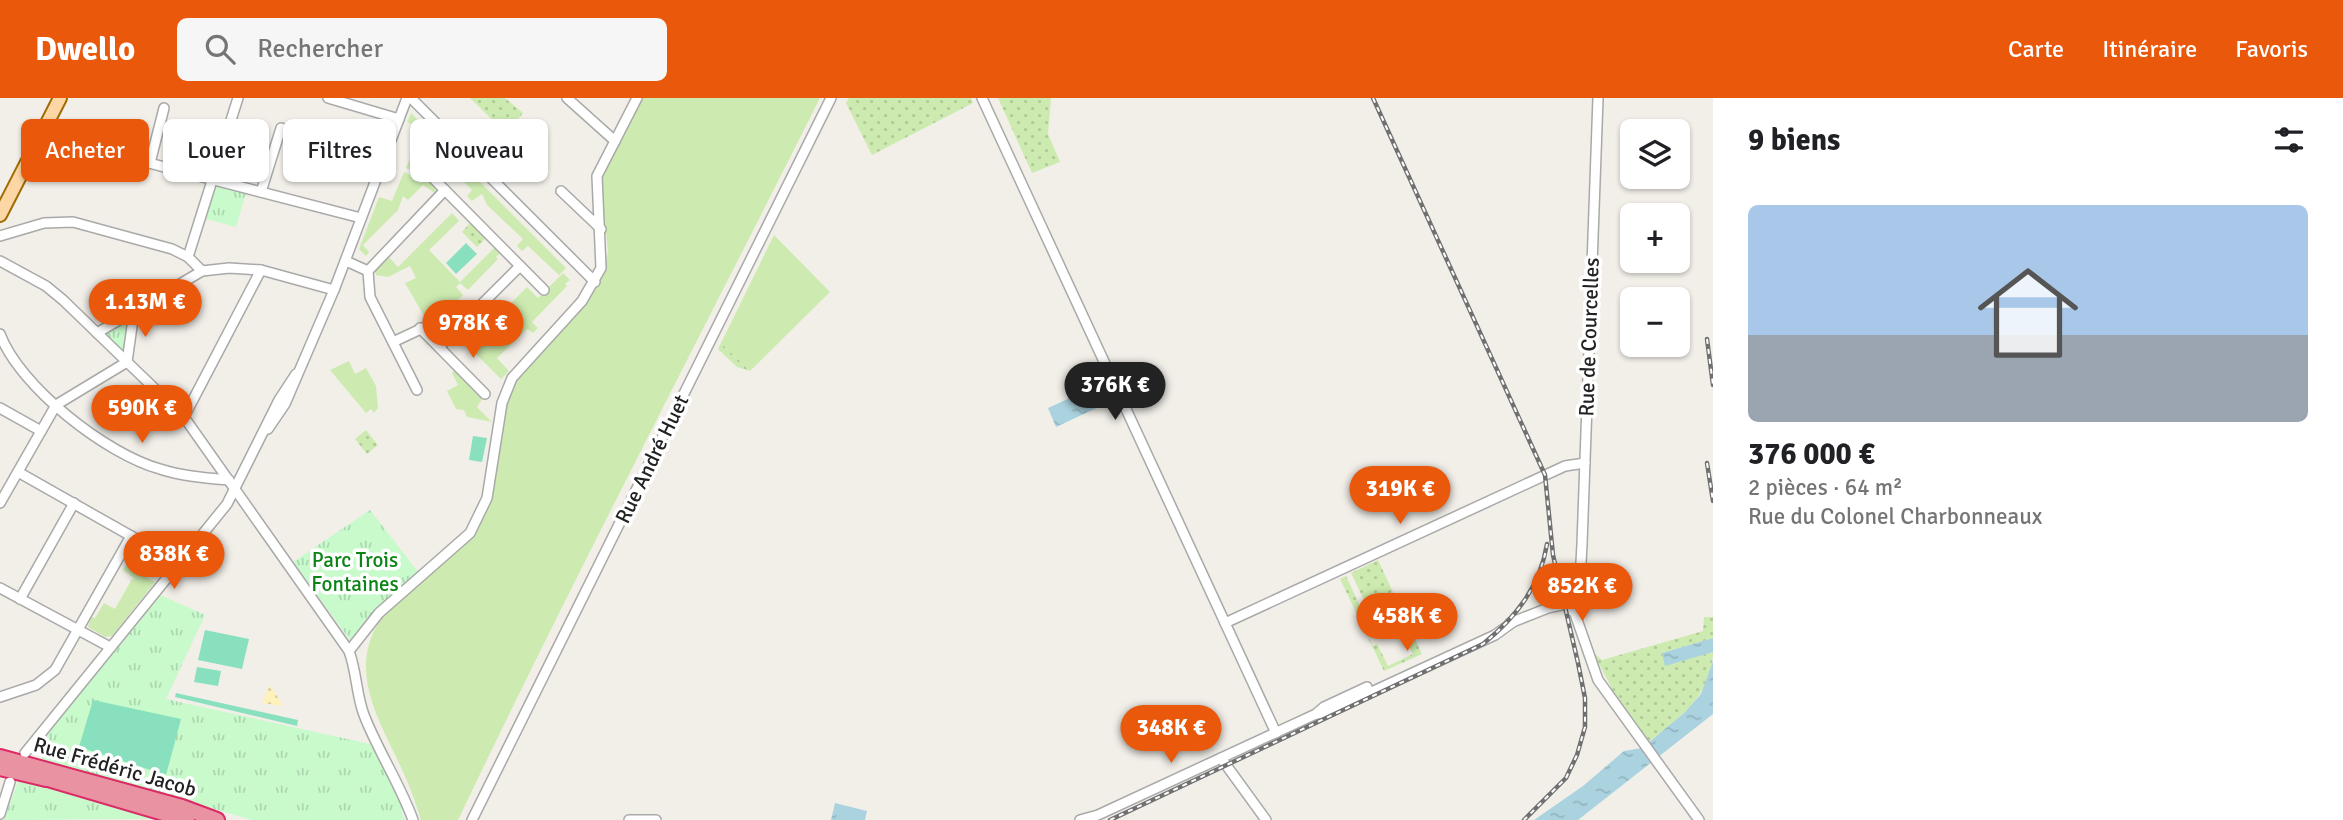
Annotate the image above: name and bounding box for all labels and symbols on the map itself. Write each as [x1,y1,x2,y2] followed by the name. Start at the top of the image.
[1573,257,1605,417] street label: Rue de Courcelles
[80,280,210,339] pin: 1.13M €
[416,300,530,360] pin: 978K €
[1058,362,1172,422] pin: 376K €
[85,386,199,445] pin: 590K €
[610,390,694,528] street label: Rue André Huet
[1343,466,1457,526] pin: 319K €
[117,532,231,591] pin: 838K €
[311,547,399,597] park label: Parc Trois Fontaines
[1525,564,1639,623] pin: 852K €
[1350,594,1464,653] pin: 458K €
[1114,706,1228,765] pin: 348K €
[31,731,199,803] street label: Rue Frédéric Jacob

